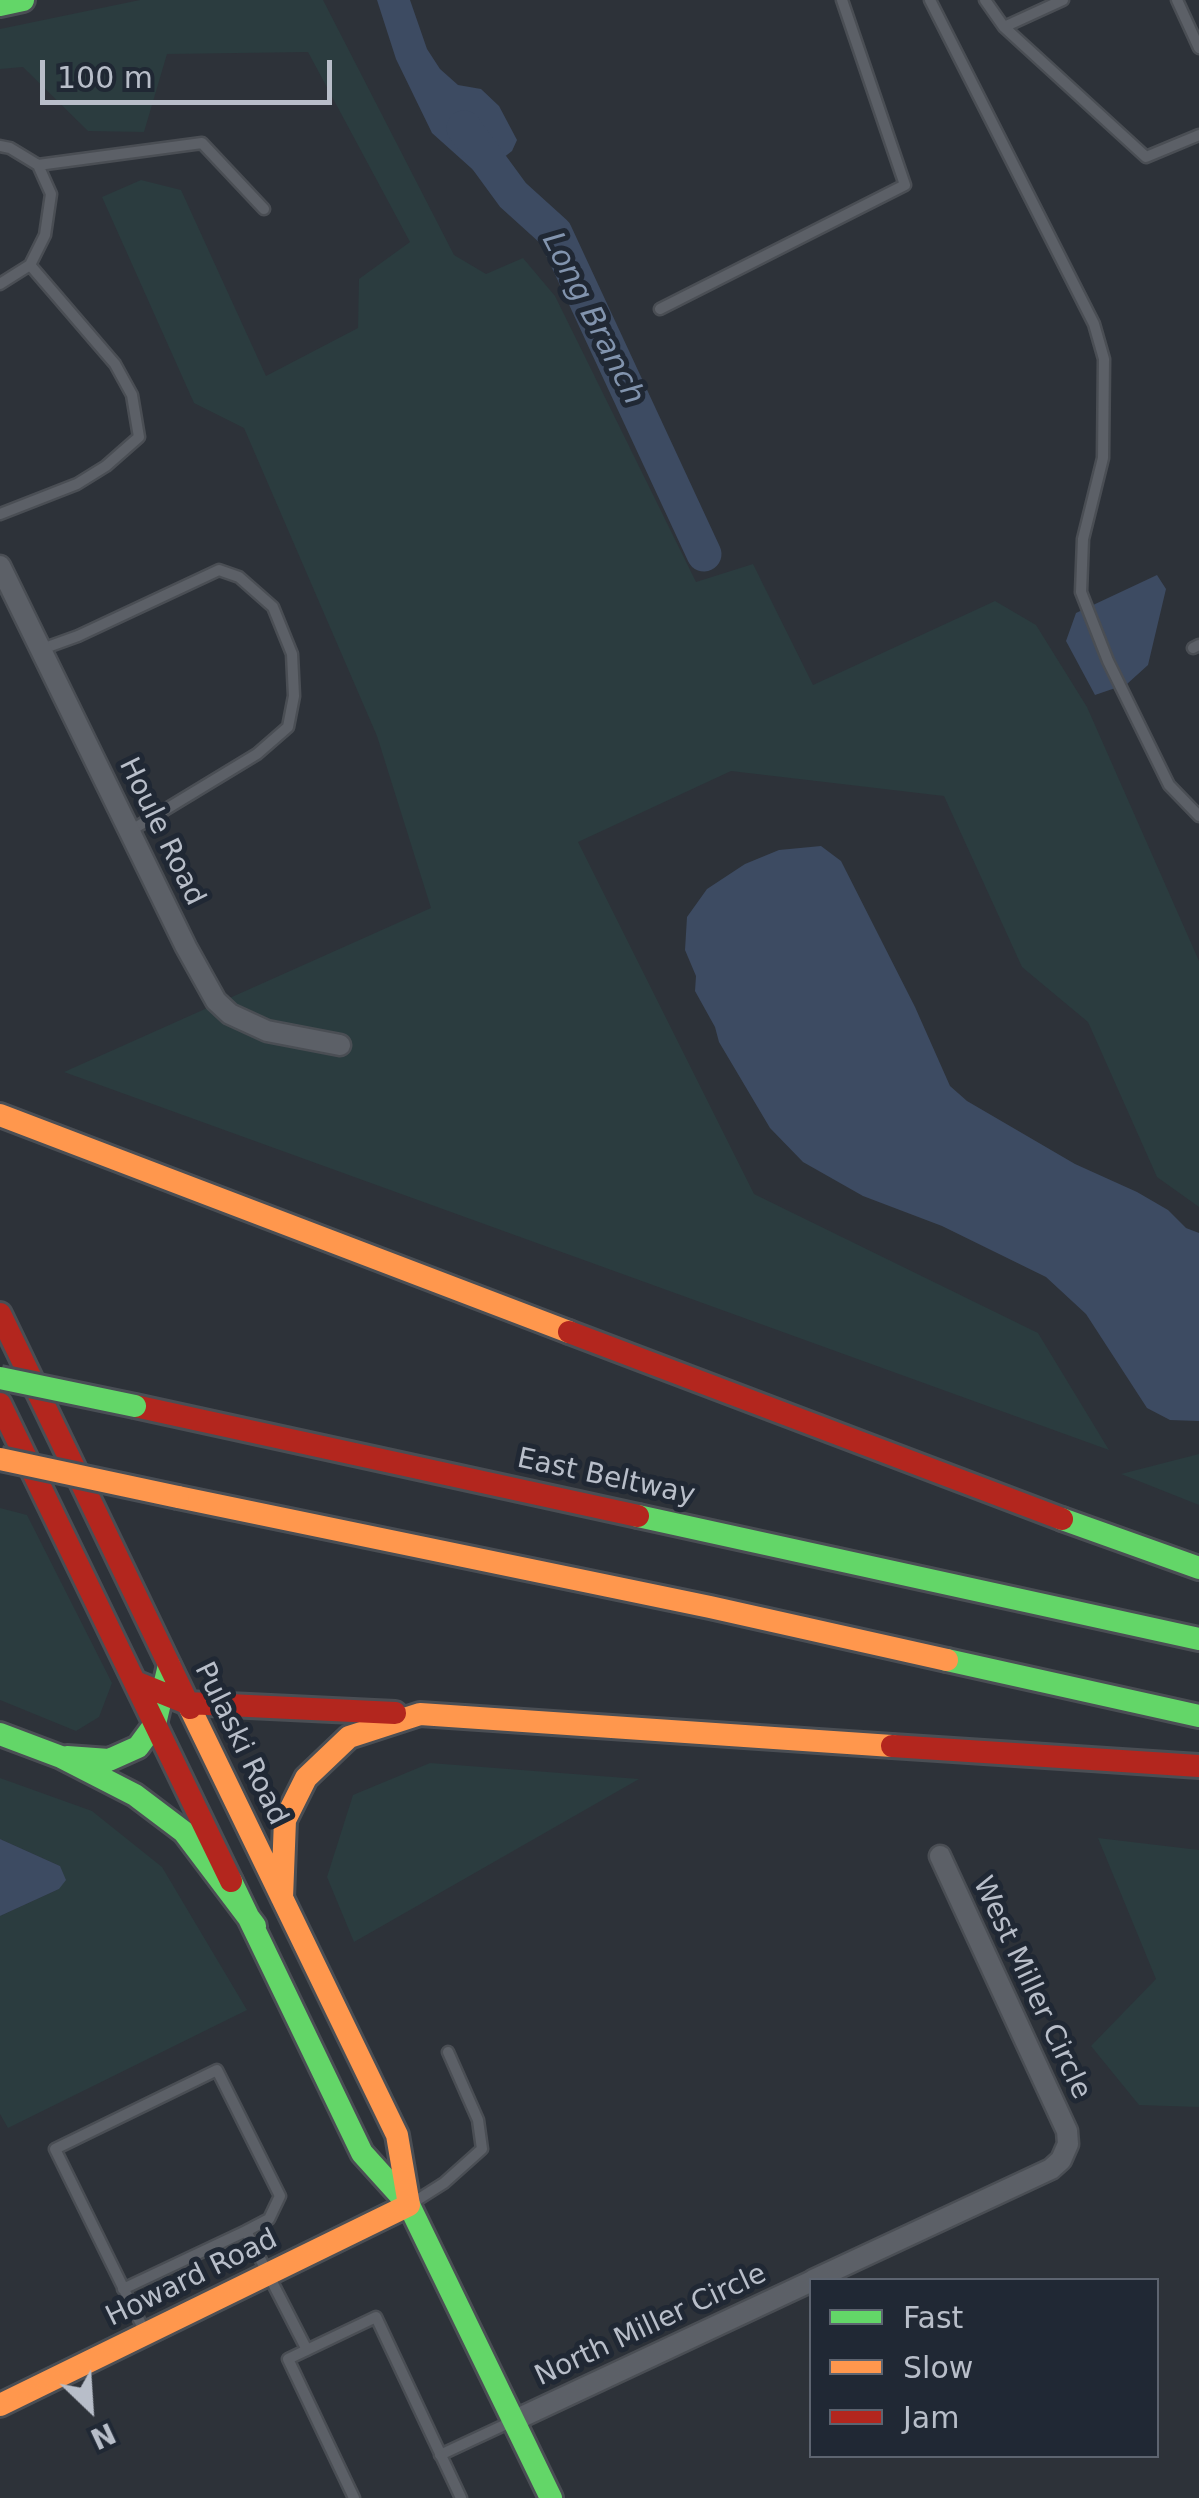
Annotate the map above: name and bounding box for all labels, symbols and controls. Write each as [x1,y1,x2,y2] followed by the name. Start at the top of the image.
[45,40,338,102] scale bar
[57,60,153,95] text: 100 m
[533,227,651,411] water label: Long Branch
[111,753,211,911] street label: Houle Road
[514,1443,698,1513] street label: East Beltway
[186,1657,294,1831] street label: Pulaski Road
[965,1871,1097,2105] street label: West Miller Circle
[101,2223,283,2335] street label: Howard Road
[530,2258,772,2394] street label: North Miller Circle
[809,2278,1159,2458] legend
[903,2300,963,2335] text: Fast
[903,2350,973,2385] text: Slow
[40,2358,140,2458] north arrow
[903,2400,959,2435] text: Jam
[85,2416,120,2456] text: N

